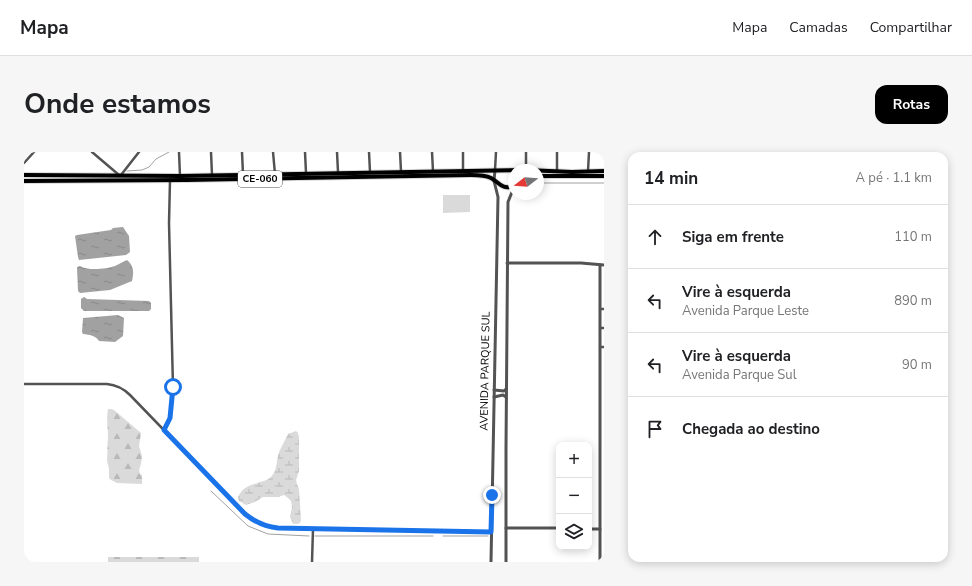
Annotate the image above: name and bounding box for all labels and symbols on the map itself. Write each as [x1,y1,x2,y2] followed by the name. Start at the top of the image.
[508,164,544,200] north arrow
[238,171,282,187] road number: CE-060
[476,311,494,431] street label: AVENIDA PARQUE SUL
[164,378,182,396] route start
[483,486,501,504] route end

